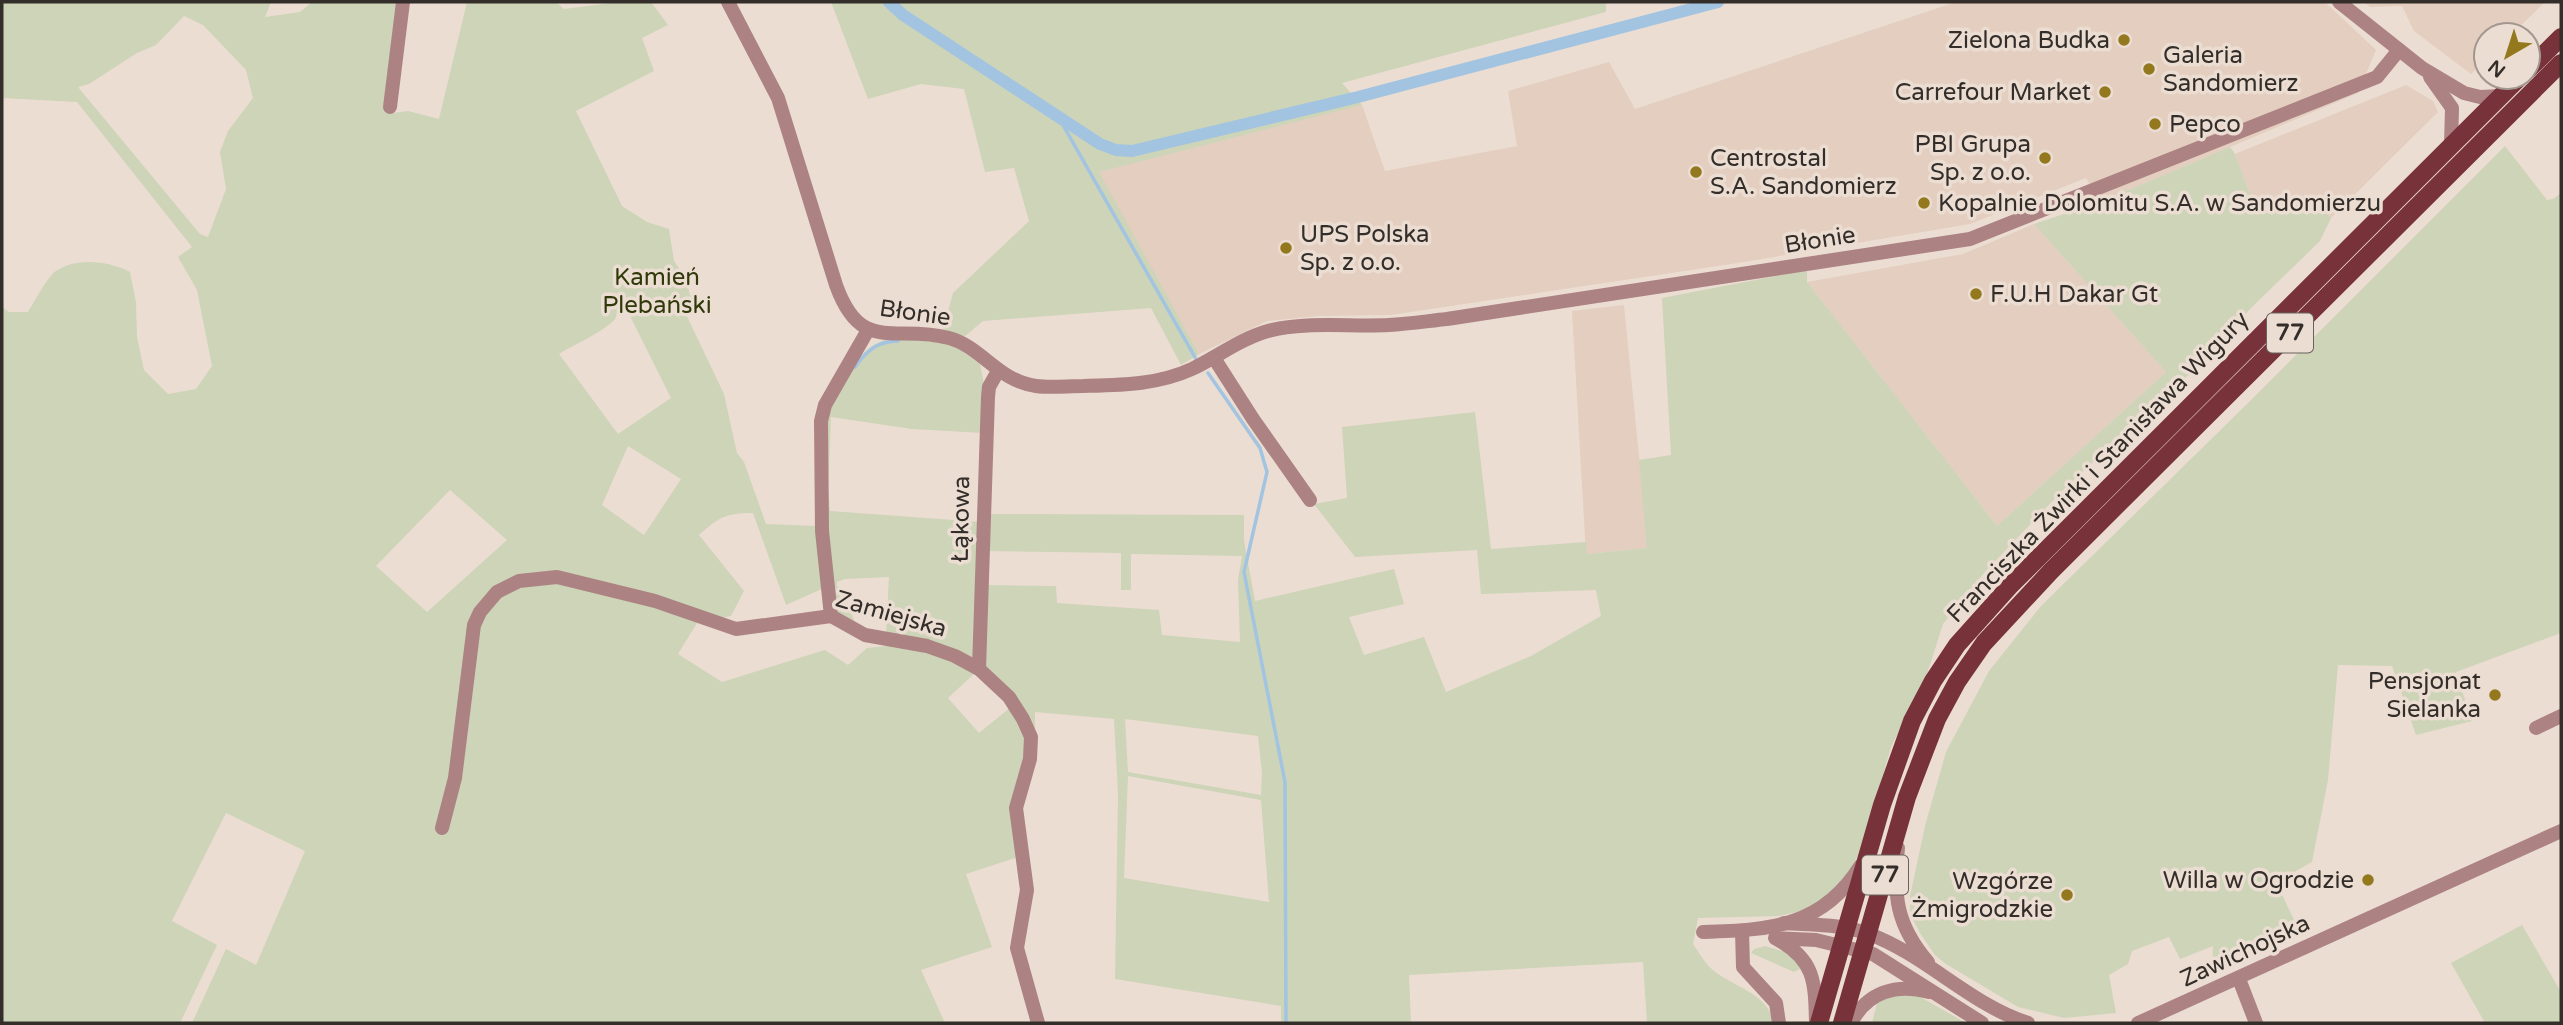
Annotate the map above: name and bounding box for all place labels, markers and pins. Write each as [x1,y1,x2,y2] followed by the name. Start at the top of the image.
[1948,26,2110,55] place label: Zielona Budka
[2116,32,2132,48] marker: Zielona Budka
[2163,41,2298,98] place label: Galeria Sandomierz
[2141,61,2157,77] marker: Galeria Sandomierz
[1895,78,2091,107] place label: Carrefour Market
[2097,84,2113,100] marker: Carrefour Market
[2169,110,2241,139] place label: Pepco
[2147,116,2163,132] marker: Pepco
[1915,130,2031,187] place label: PBI Grupa Sp. z o.o.
[1710,144,1897,201] place label: Centrostal S.A. Sandomierz
[2037,150,2053,166] marker: PBI Grupa Sp. z o.o.
[1688,164,1704,180] marker: Centrostal S.A. Sandomierz
[1938,189,2381,218] place label: Kopalnie Dolomitu S.A. w Sandomierzu
[1916,195,1932,211] marker: Kopalnie Dolomitu S.A. w Sandomierzu
[1300,220,1430,277] place label: UPS Polska Sp. z o.o.
[1278,240,1294,256] marker: UPS Polska Sp. z o.o.
[1990,280,2158,309] place label: F.U.H Dakar Gt
[1968,286,1984,302] marker: F.U.H Dakar Gt
[2368,667,2481,724] place label: Pensjonat Sielanka
[2487,687,2503,703] marker: Pensjonat Sielanka
[2163,866,2354,895] place label: Willa w Ogrodzie
[1911,867,2053,924] place label: Wzgórze Żmigrodzkie
[2360,872,2376,888] marker: Willa w Ogrodzie
[2059,887,2075,903] marker: Wzgórze Żmigrodzkie

